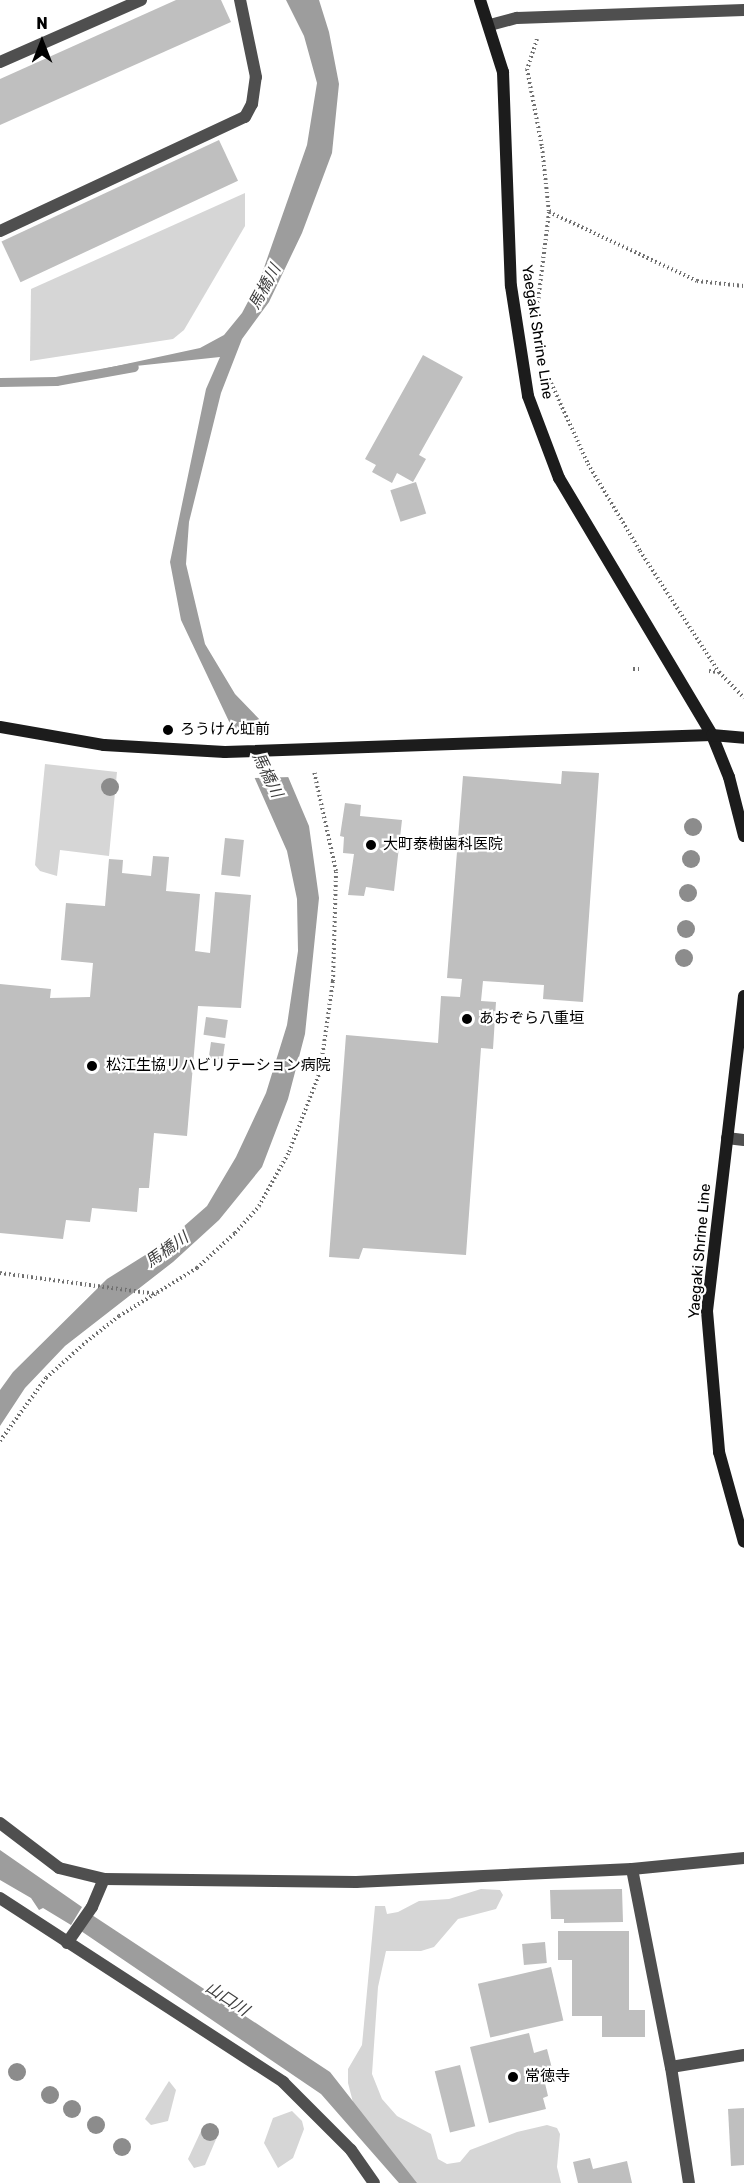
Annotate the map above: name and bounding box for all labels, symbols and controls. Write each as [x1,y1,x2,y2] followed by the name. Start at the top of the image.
[12,12,72,72] north arrow
[36,14,48,33] text: N
[245,261,285,313] water label: 馬橋川
[517,264,557,400] street label: Yaegaki Shrine Line
[180,721,270,739] place label: ろうけん虹前
[161,723,175,737] marker: ろうけん虹前
[248,749,286,801] water label: 馬橋川
[383,836,503,854] place label: 大町泰樹歯科医院
[364,838,378,852] marker: 大町泰樹歯科医院
[479,1010,584,1028] place label: あおぞら八重垣
[460,1012,474,1026] marker: あおぞら八重垣
[83,1057,101,1075] marker: 松江生協リハビリテーション病院
[106,1057,331,1075] place label: 松江生協リハビリテーション病院
[685,1183,715,1319] street label: Yaegaki Shrine Line
[142,1228,192,1272] water label: 馬橋川
[202,1978,252,2020] water label: 山口川
[525,2068,570,2086] place label: 常徳寺
[506,2070,520,2084] marker: 常徳寺

